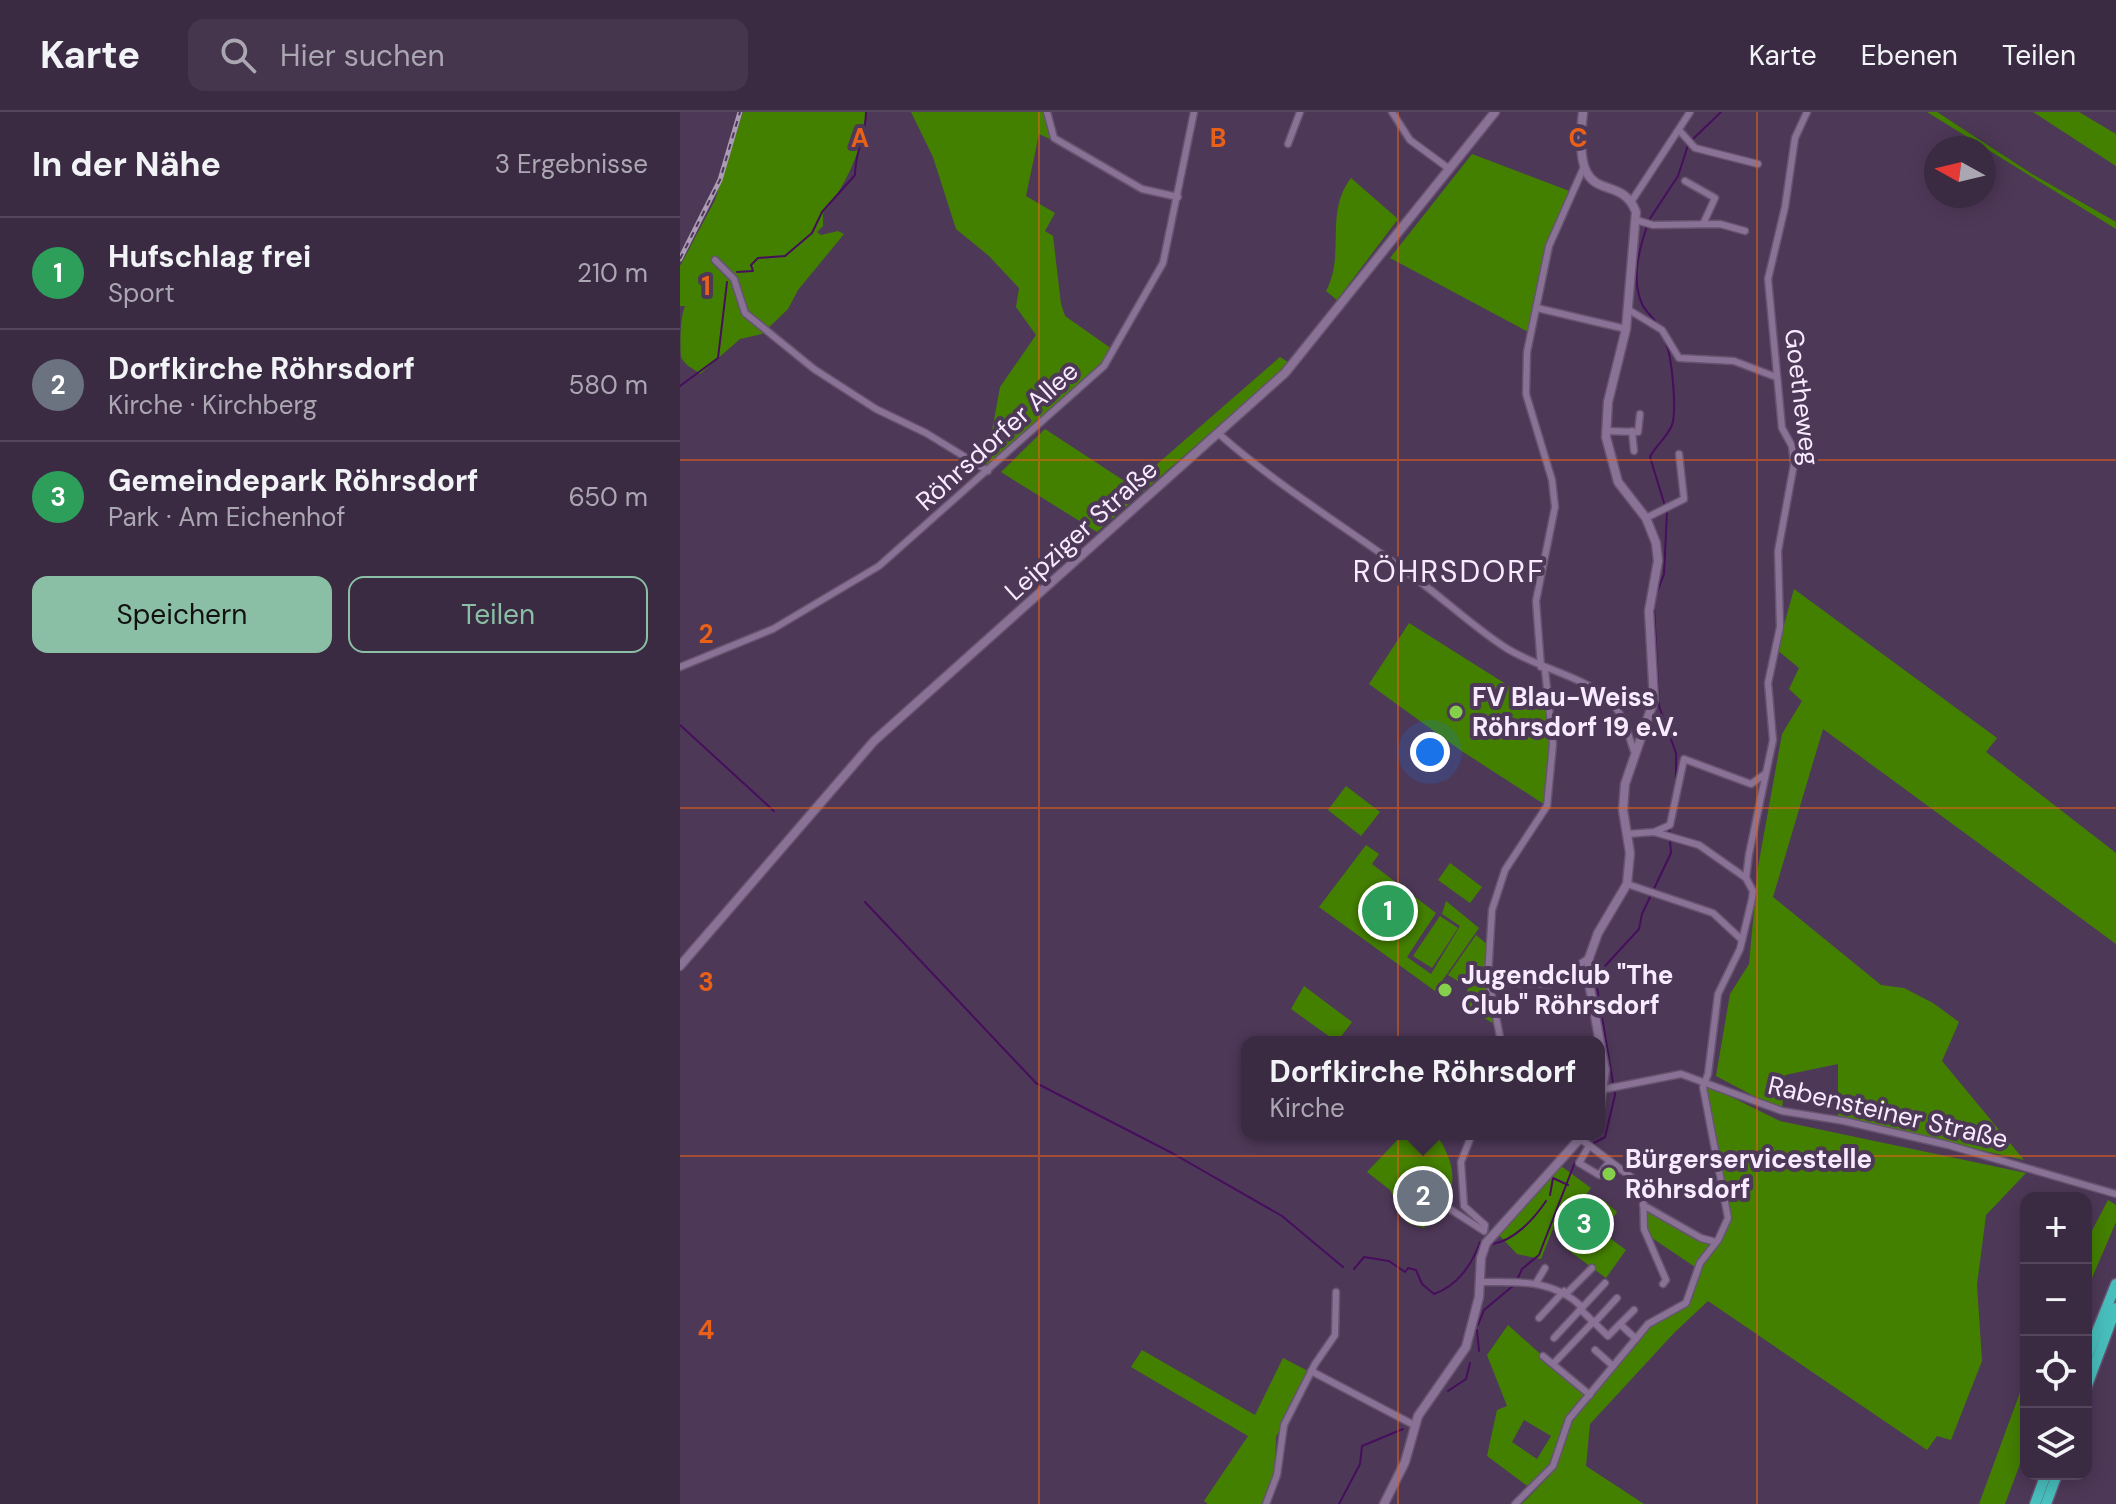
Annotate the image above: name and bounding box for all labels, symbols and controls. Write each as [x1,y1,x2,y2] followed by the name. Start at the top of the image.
[188,19,748,91] search box
[40,30,140,80] text: Karte
[216,33,260,77] icon: search
[280,36,445,75] text: Hier suchen
[1749,37,1817,74] text: Karte
[1861,37,1958,74] text: Ebenen
[2002,37,2076,74] text: Teilen
[851,121,869,155] text: A
[1210,121,1226,155] text: B
[1568,121,1588,155] text: C
[1924,136,1996,208] north arrow
[32,142,221,187] text: In der Nähe
[495,147,648,181] text: 3 Ergebnisse
[108,237,311,276] text: Hufschlag frei
[53,256,63,290] text: 1
[577,256,648,290] text: 210 m
[701,269,711,303] text: 1
[108,276,175,310] text: Sport
[1777,327,1827,467] street label: Goetheweg
[108,349,415,388] text: Dorfkirche Röhrsdorf
[909,354,1085,518] street label: Röhrsdorfer Allee
[50,368,66,402] text: 2
[568,368,648,402] text: 580 m
[108,388,317,422] text: Kirche · Kirchberg
[997,452,1165,608] street label: Leipziger Straße
[108,461,478,500] text: Gemeindepark Röhrsdorf
[50,480,66,514] text: 3
[568,480,648,514] text: 650 m
[108,500,345,534] text: Park · Am Eichenhof
[1353,552,1545,591] district label: RÖHRSDORF
[32,576,332,653] button: Speichern
[348,576,648,653] button: Teilen
[698,617,714,651] text: 2
[1472,680,1678,744] place label: FV Blau-Weiss Röhrsdorf 19 e.V.
[1447,703,1465,721] marker: FV Blau-Weiss Röhrsdorf 19 e.V.
[1410,732,1450,772] your location
[1362,881,1414,941] pin: 1
[1461,958,1673,1022] place label: Jugendclub "The Club" Röhrsdorf
[698,965,714,999] text: 3
[1436,981,1454,999] marker: Jugendclub "The Club" Röhrsdorf
[1241,1036,1605,1140] popup
[1270,1052,1576,1091] text: Dorfkirche Röhrsdorf
[1765,1068,2011,1156] street label: Rabensteiner Straße
[1270,1091,1345,1125] text: Kirche
[1625,1142,1872,1206] place label: Bürgerservicestelle Röhrsdorf
[1600,1165,1618,1183] marker: Bürgerservicestelle Röhrsdorf
[1397,1166,1449,1226] pin: 2
[2020,1192,2092,1480] map controls
[2020,1192,2092,1264] button: +
[1558,1194,1610,1254] pin: 3
[2020,1264,2092,1336] button: −
[698,1313,714,1347] text: 4
[2020,1336,2092,1408] button: locate
[2020,1408,2092,1480] button: layers

